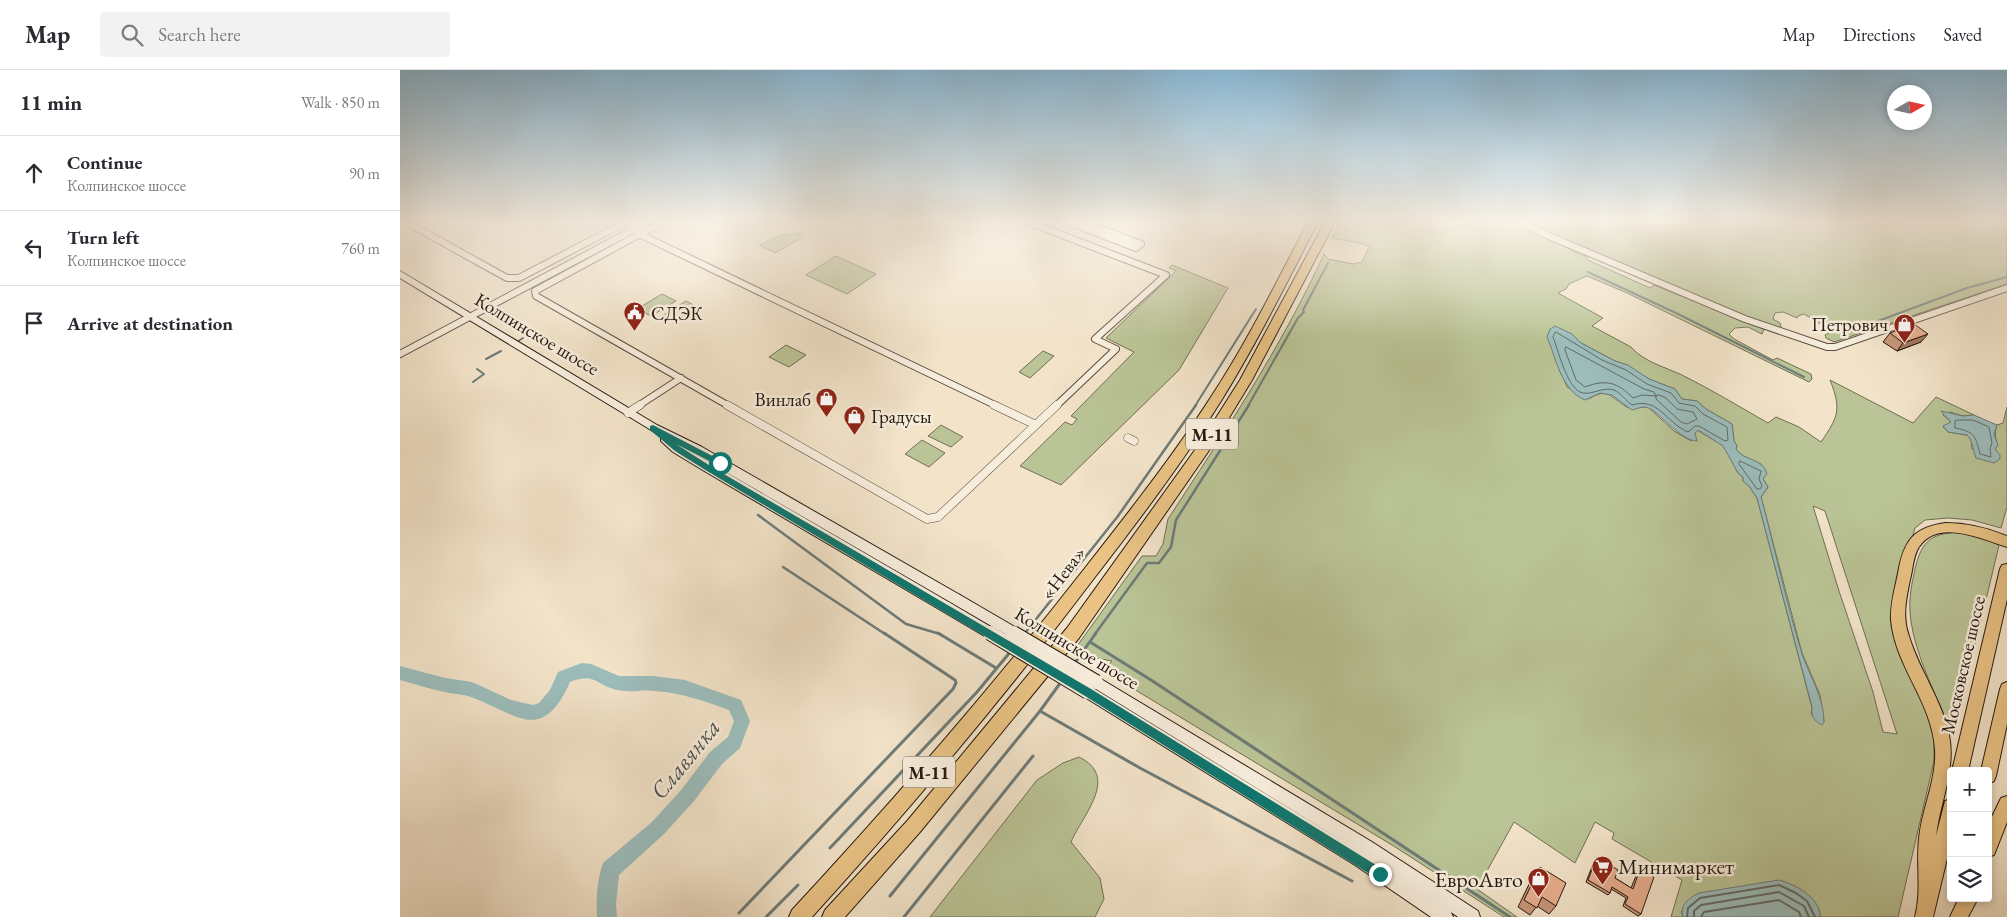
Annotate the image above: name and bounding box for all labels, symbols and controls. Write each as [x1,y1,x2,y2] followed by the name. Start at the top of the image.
[100,12,450,57] search box
[25,19,70,50] text: Map
[118,21,146,49] icon: search
[158,22,241,47] text: Search here
[1783,23,1815,46] text: Map
[1843,23,1915,46] text: Directions
[1943,23,1982,46] text: Saved
[1887,85,1932,130] north arrow
[20,89,82,116] text: 11 min
[301,92,380,113] text: Walk · 850 m
[67,150,142,175] text: Continue
[20,159,48,187] icon: ahead
[349,163,380,184] text: 90 m
[67,175,186,196] text: Колпинское шоссе
[67,225,139,250] text: Turn left
[20,234,48,262] icon: left
[341,238,380,259] text: 760 m
[67,250,186,271] text: Колпинское шоссе
[470,287,604,381] street label: Колпинское шоссе
[623,301,647,332] public building icon: СДЭК
[651,301,703,326] place label: СДЭК
[20,309,48,337] icon: arrive
[67,311,233,336] text: Arrive at destination
[1811,312,1888,337] place label: Петрович
[1892,312,1916,343] shop icon: Петрович
[754,387,811,412] place label: Винлаб
[815,387,839,418] shop icon: Винлаб
[843,404,867,435] shop icon: Градусы
[871,404,932,429] place label: Градусы
[1186,418,1238,449] road number: М-11
[709,452,732,475] route start
[1035,541,1091,605] street label: «Нева»
[1935,593,1991,737] street label: Московское шоссе
[1010,601,1144,695] street label: Колпинское шоссе
[643,712,727,806] water label: Славянка
[903,756,955,788] road number: М-11
[1947,767,1992,902] map controls
[1947,767,1992,812] button: +
[1947,812,1992,857] button: −
[1618,852,1734,881] place label: Минимаркет
[1590,854,1614,885] supermarket icon: Минимаркет
[1947,857,1992,902] button: layers
[1369,863,1392,886] route end
[1434,865,1523,894] place label: ЕвроАвто
[1527,867,1551,898] shop icon: ЕвроАвто

